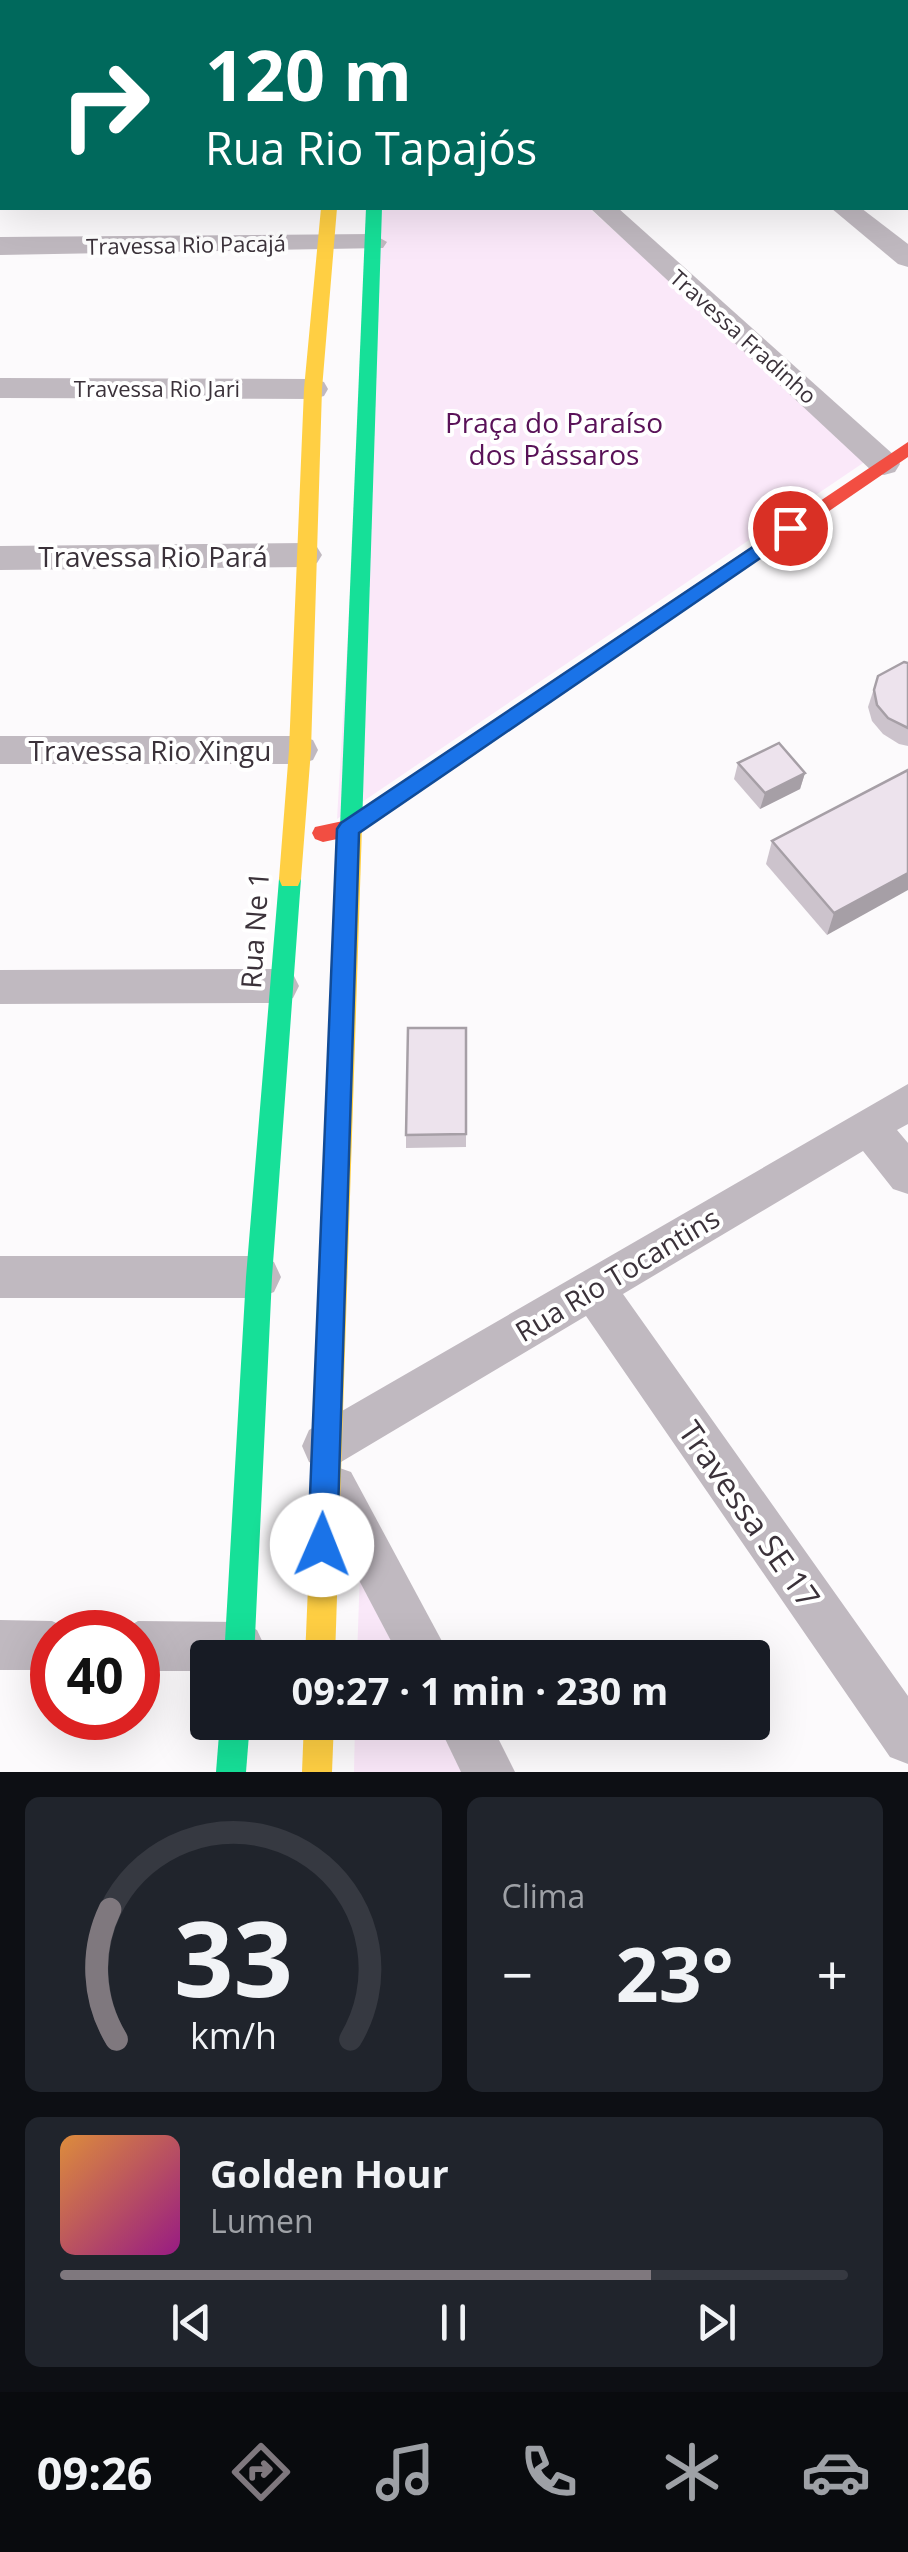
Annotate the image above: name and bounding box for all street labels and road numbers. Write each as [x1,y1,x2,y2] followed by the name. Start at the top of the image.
[86,227,286,261] street label: Travessa Rio Pacajá
[664,262,824,410] street label: Travessa Fradinho
[74,373,240,403] street label: Travessa Rio Jari
[38,537,268,575] street label: Travessa Rio Pará
[29,731,271,769] street label: Travessa Rio Xingu
[231,870,277,990] street label: Rua Ne 1
[508,1198,726,1350] street label: Rua Rio Tocantins
[670,1412,830,1616] street label: Travessa SE 17

